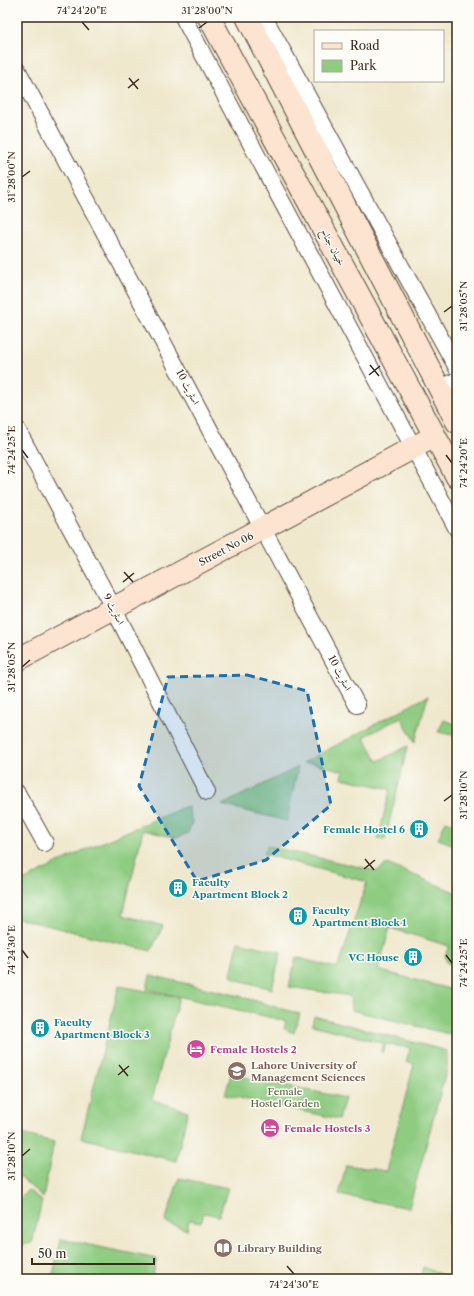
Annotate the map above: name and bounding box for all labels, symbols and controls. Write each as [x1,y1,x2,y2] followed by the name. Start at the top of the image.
[57,4,107,17] text: 74°24'20"E
[181,4,233,17] text: 31°28'00"N
[314,30,444,82] legend
[350,38,380,53] text: Road
[350,58,377,73] text: Park
[5,151,18,203] text: 31°28'00"N
[315,226,348,269] street label: خیبان جناح
[457,281,470,331] text: 31°28'05"N
[173,367,203,407] street label: اسٹریٹ 10
[5,425,18,475] text: 74°24'25"E
[457,438,470,488] text: 74°24'20"E
[196,529,256,569] street label: Street No 06
[100,591,128,627] street label: اسٹریٹ 9
[5,642,18,692] text: 31°28'05"N
[325,653,355,693] street label: اسٹریٹ 10
[457,770,470,820] text: 31°28'10"N
[408,818,430,840] building icon: Female Hostel 6
[323,823,405,836] place label: Female Hostel 6
[191,876,288,901] place label: Faculty Apartment Block 2
[167,877,189,899] building icon: Faculty Apartment Block 2
[311,904,407,929] place label: Faculty Apartment Block 1
[287,905,309,927] building icon: Faculty Apartment Block 1
[5,925,18,975] text: 74°24'30"E
[457,938,470,988] text: 74°24'25"E
[402,946,424,968] building icon: VC House
[348,951,399,964] place label: VC House
[53,1016,150,1041] place label: Faculty Apartment Block 3
[29,1017,51,1039] building icon: Faculty Apartment Block 3
[185,1038,207,1060] hotel icon: Female Hostels 2
[210,1043,297,1056] place label: Female Hostels 2
[251,1059,366,1084] place label: Lahore University of Management Sciences
[226,1060,248,1082] school or university icon: Lahore University of Management Sciences
[251,1085,320,1110] park label: Female Hostel Garden
[259,1117,281,1139] hotel icon: Female Hostels 3
[284,1122,371,1135] place label: Female Hostels 3
[5,1131,18,1181] text: 31°28'10"N
[212,1237,234,1259] library icon: Library Building
[32,1240,154,1266] scale bar
[237,1242,322,1255] place label: Library Building
[38,1246,67,1261] text: 50 m
[269,1278,319,1291] text: 74°24'30"E

